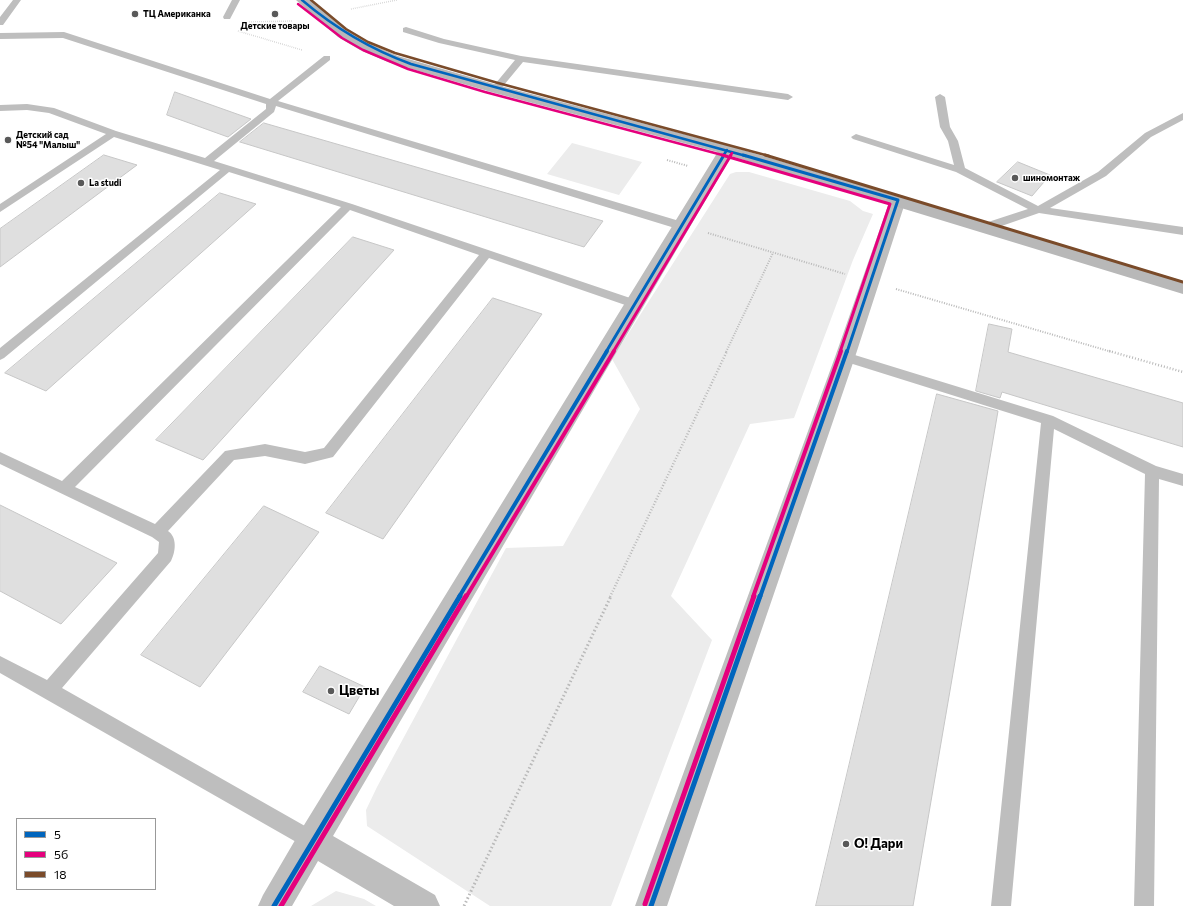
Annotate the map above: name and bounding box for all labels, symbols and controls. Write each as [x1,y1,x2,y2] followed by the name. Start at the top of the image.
[130,9,140,19] marker: ТЦ Американка
[143,9,211,19] place label: ТЦ Американка
[270,9,280,19] marker: Детские товары
[240,21,310,31] place label: Детские товары
[16,130,80,151] place label: Детский сад №54 "Малыш"
[3,135,13,145] marker: Детский сад №54 "Малыш"
[1010,173,1020,183] marker: шиномонтаж
[1023,173,1080,183] place label: шиномонтаж
[76,178,86,188] marker: La studi
[89,178,122,188] place label: La studi
[339,683,380,699] place label: Цветы
[326,686,336,696] marker: Цветы
[16,818,156,890] legend
[54,827,61,841] text: 5
[854,836,903,852] place label: О! Дари
[841,839,851,849] marker: О! Дари
[54,847,68,861] text: 5б
[54,867,66,881] text: 18

